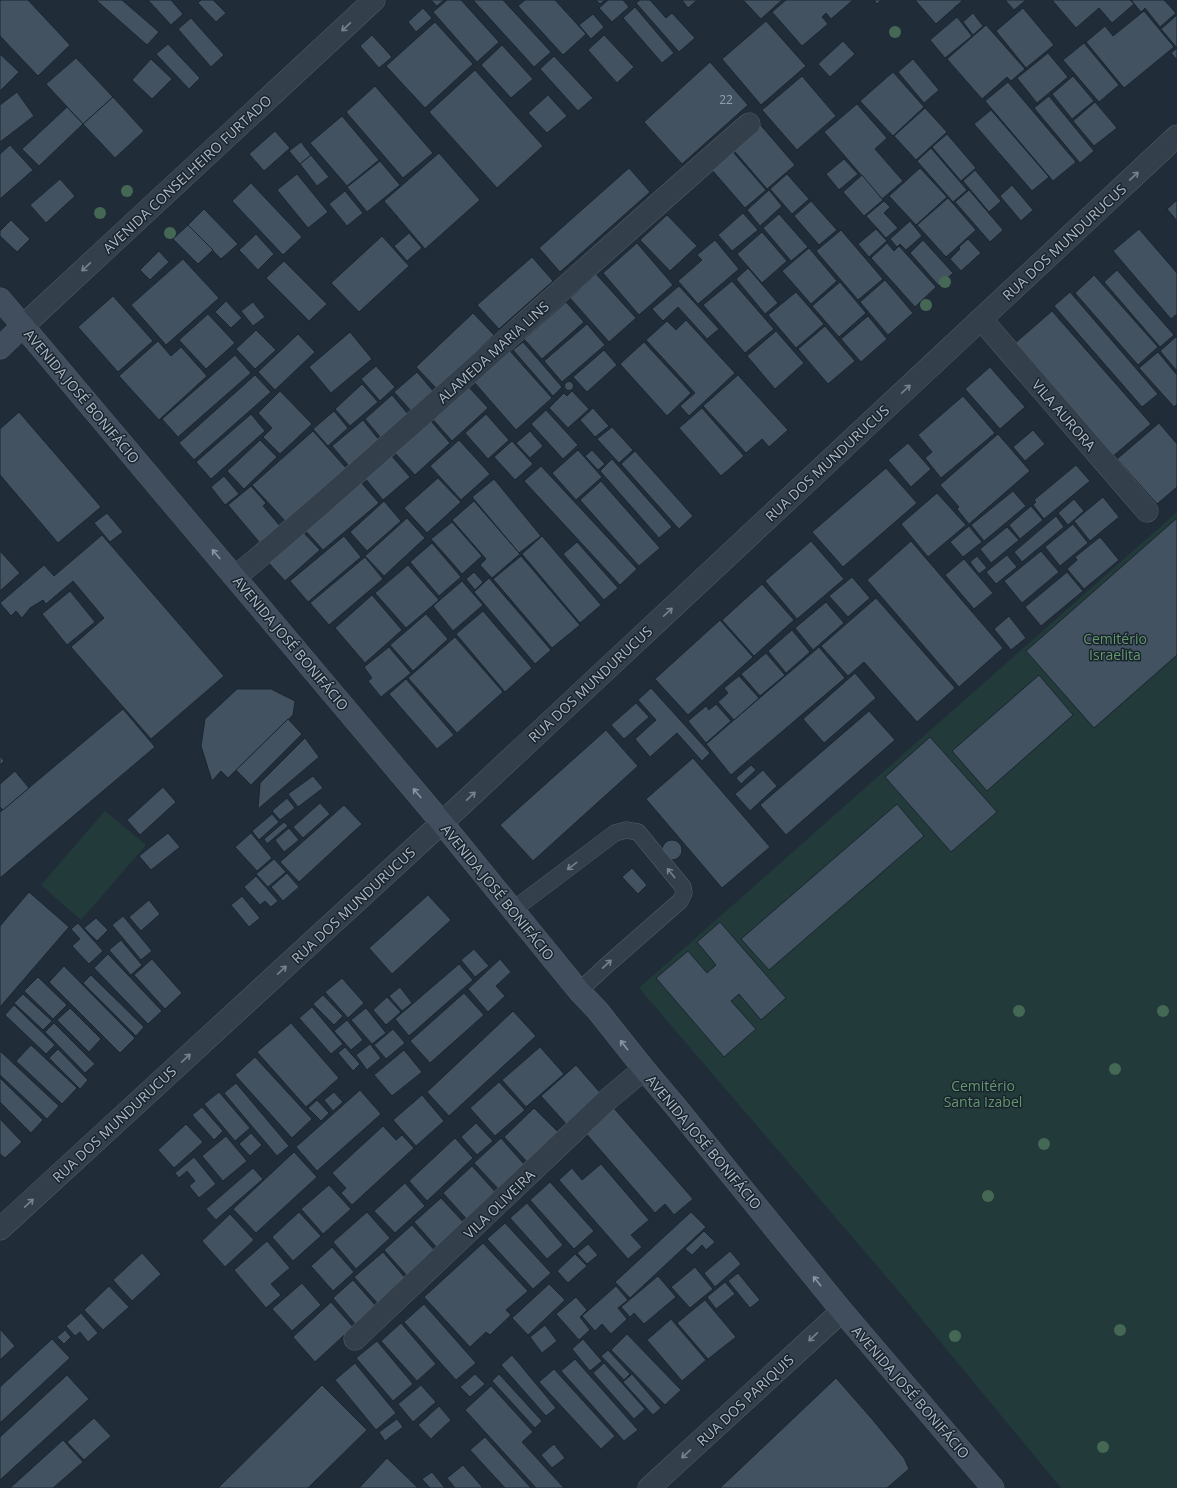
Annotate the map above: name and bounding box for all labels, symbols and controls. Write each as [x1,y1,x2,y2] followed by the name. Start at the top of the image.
[341,22,351,31] one-way arrow
[99,91,275,257] street label: AVENIDA CONSELHEIRO FURTADO
[719,91,733,108] house number: 22
[1129,171,1139,181] one-way arrow
[998,179,1130,305] street label: RUA DOS MUNDURUCUS
[81,262,91,272] one-way arrow
[433,297,553,407] street label: ALAMEDA MARIA LINS
[20,325,144,467] street label: AVENIDA JOSÉ BONIFÁCIO
[1028,376,1100,455] street label: VILA AURORA
[901,385,911,394] one-way arrow
[761,400,893,526] street label: RUA DOS MUNDURUCUS
[211,549,220,560] one-way arrow
[229,572,353,714] street label: AVENIDA JOSÉ BONIFÁCIO
[663,607,673,617] one-way arrow
[524,621,656,747] street label: RUA DOS MUNDURUCUS
[1083,629,1147,664] park label: Cemitério Israelita
[412,787,421,798] one-way arrow
[465,792,476,801] one-way arrow
[437,820,559,964] street label: AVENIDA JOSÉ BONIFÁCIO
[287,842,419,968] street label: RUA DOS MUNDURUCUS
[567,861,578,870] one-way arrow
[667,867,676,878] one-way arrow
[602,960,612,969] one-way arrow
[277,965,287,974] one-way arrow
[620,1039,629,1050] one-way arrow
[181,1053,191,1062] one-way arrow
[48,1061,180,1187] street label: RUA DOS MUNDURUCUS
[642,1071,766,1213] street label: AVENIDA JOSÉ BONIFÁCIO
[944,1076,1022,1111] park label: Cemitério Santa Izabel
[459,1165,539,1243] street label: VILA OLIVEIRA
[24,1198,34,1207] one-way arrow
[813,1275,821,1286] one-way arrow
[848,1322,974,1462] street label: AVENIDA JOSÉ BONIFÁCIO
[808,1333,818,1342] one-way arrow
[692,1350,798,1450] street label: RUA DOS PARIQUIS
[681,1449,691,1458] one-way arrow

